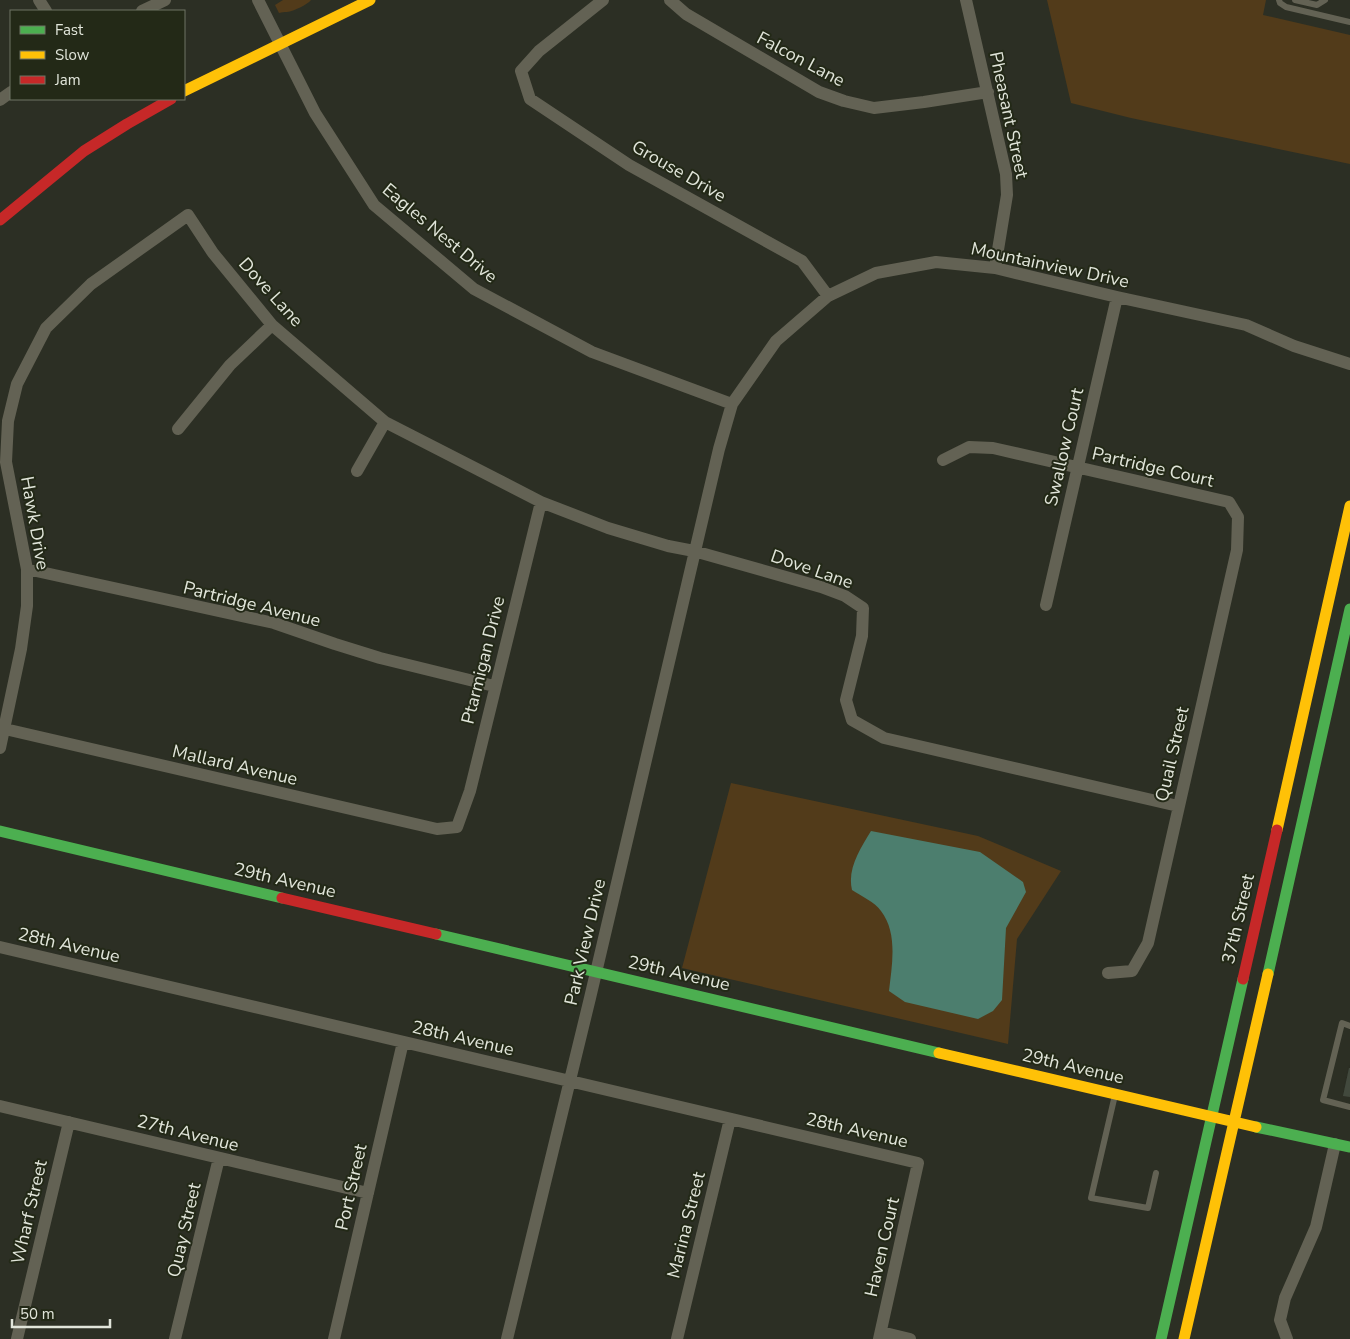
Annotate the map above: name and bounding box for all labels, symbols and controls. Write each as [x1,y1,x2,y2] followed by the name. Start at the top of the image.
[10,10,185,100] legend
[55,20,84,40] text: Fast
[753,26,849,92] street label: Falcon Lane
[55,45,90,65] text: Slow
[984,49,1034,181] street label: Pheasant Street
[54,70,81,90] text: Jam
[628,134,730,208] street label: Grouse Drive
[377,178,503,288] street label: Eagles Nest Drive
[969,237,1131,293] street label: Mountainview Drive
[233,252,309,332] street label: Dove Lane
[1039,385,1089,508] street label: Swallow Court
[1090,441,1217,493] street label: Partridge Court
[15,474,55,572] street label: Hawk Drive
[768,544,856,594] street label: Dove Lane
[181,575,323,633] street label: Partridge Avenue
[455,593,511,727] street label: Ptarmigan Drive
[1149,704,1195,804] street label: Quail Street
[170,739,300,791] street label: Mallard Avenue
[232,857,338,903] street label: 29th Avenue
[1216,871,1260,966] street label: 37th Street
[559,876,611,1008] street label: Park View Drive
[16,922,122,968] street label: 28th Avenue
[626,950,732,996] street label: 29th Avenue
[410,1015,516,1061] street label: 28th Avenue
[1020,1043,1126,1089] street label: 29th Avenue
[804,1107,910,1153] street label: 28th Avenue
[135,1109,241,1157] street label: 27th Avenue
[329,1141,373,1233] street label: Port Street
[5,1157,53,1266] street label: Wharf Street
[661,1169,711,1281] street label: Marina Street
[161,1180,207,1280] street label: Quay Street
[859,1194,905,1299] street label: Haven Court
[12,1296,110,1328] scale bar
[20,1304,55,1324] text: 50 m

